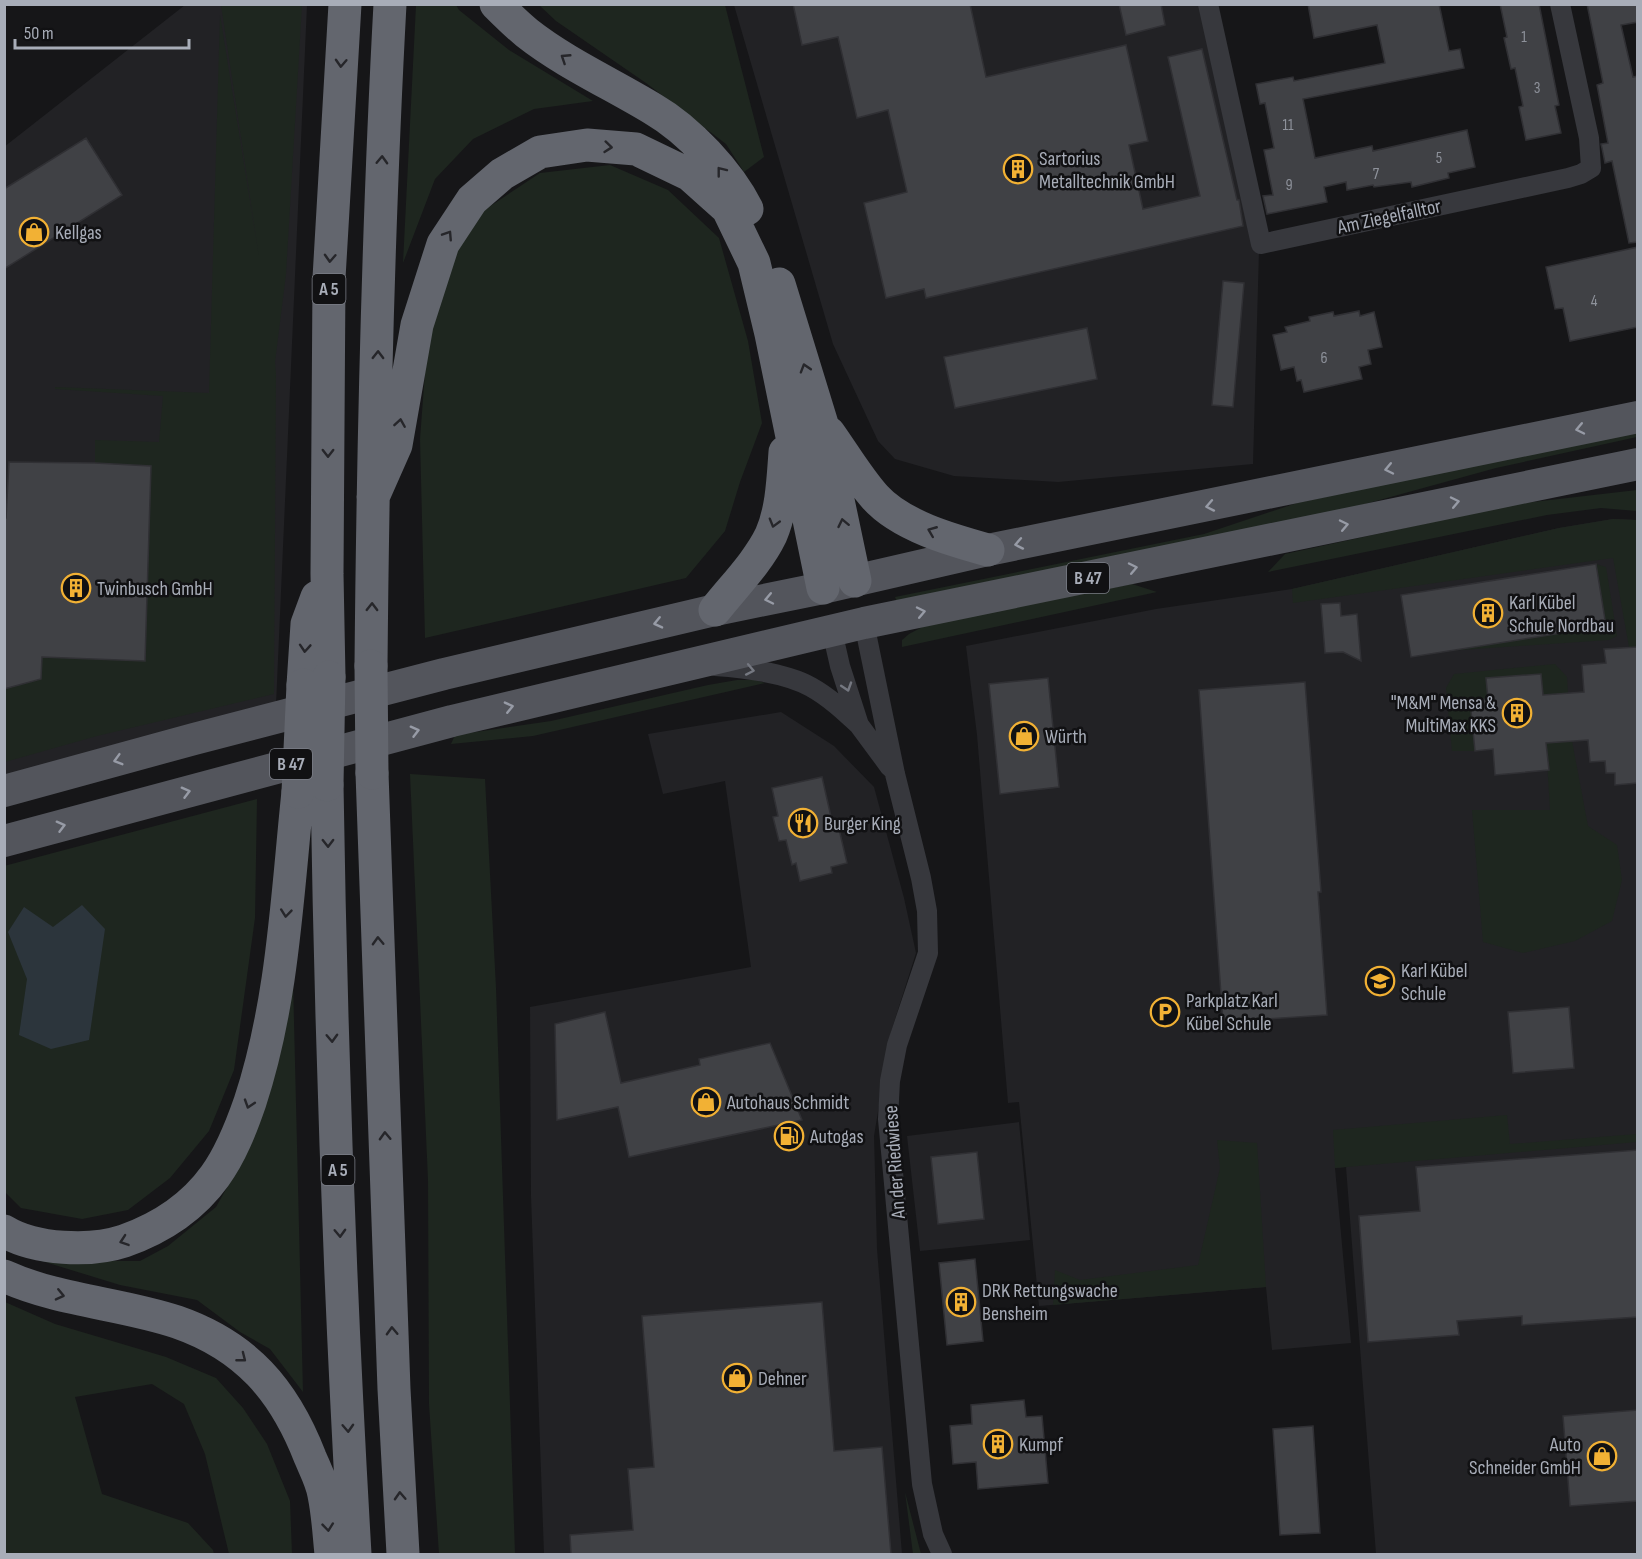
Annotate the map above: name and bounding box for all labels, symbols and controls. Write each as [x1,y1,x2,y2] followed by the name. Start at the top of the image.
[15,12,189,50] scale bar
[24,23,54,44] text: 50 m
[1521,28,1527,47] house number: 1
[561,53,571,65] one-way arrow
[335,58,348,67] one-way arrow
[1534,79,1540,98] house number: 3
[1282,116,1294,135] house number: 11
[603,140,613,153] one-way arrow
[1039,147,1175,194] place label: Sartorius Metalltechnik GmbH
[1436,149,1442,168] house number: 5
[1002,153,1034,185] building icon: Sartorius Metalltechnik GmbH
[375,155,388,164] one-way arrow
[1373,165,1380,184] house number: 7
[717,167,728,178] one-way arrow
[1285,176,1293,195] house number: 9
[1334,194,1443,240] street label: Am Ziegelfalltor
[18,216,50,248] shop icon: Kellgas
[55,221,102,245] place label: Kellgas
[441,231,452,242] one-way arrow
[324,253,337,262] one-way arrow
[312,274,346,304] road number: A 5
[1591,292,1598,311] house number: 4
[1320,349,1328,368] house number: 6
[371,350,384,359] one-way arrow
[800,363,812,374] one-way arrow
[393,418,406,428] one-way arrow
[1576,422,1586,435] one-way arrow
[322,448,334,457] one-way arrow
[1385,462,1395,475] one-way arrow
[1449,496,1459,509] one-way arrow
[1205,499,1215,512] one-way arrow
[769,517,781,528] one-way arrow
[837,519,850,529] one-way arrow
[1339,519,1349,532] one-way arrow
[928,526,939,538] one-way arrow
[1014,537,1024,550] one-way arrow
[1067,563,1109,593] road number: B 47
[1127,563,1137,576] one-way arrow
[60,572,92,604] building icon: Twinbusch GmbH
[97,577,213,601] place label: Twinbusch GmbH
[1509,591,1614,638] place label: Karl Kübel Schule Nordbau
[764,592,774,605] one-way arrow
[1472,597,1504,629] building icon: Karl Kübel Schule Nordbau
[365,603,378,612] one-way arrow
[916,606,926,619] one-way arrow
[654,616,664,629] one-way arrow
[299,644,312,653] one-way arrow
[745,663,755,676] one-way arrow
[840,681,853,692] one-way arrow
[1391,691,1496,738] place label: "M&M" Mensa & MultiMax KKS
[1501,697,1533,729] building icon: "M&M" Mensa & MultiMax KKS
[503,702,513,715] one-way arrow
[1008,720,1040,752] shop icon: Würth
[410,725,420,738] one-way arrow
[1045,725,1087,749] place label: Würth
[270,749,312,779] road number: B 47
[113,753,124,765] one-way arrow
[181,787,191,799] one-way arrow
[787,807,819,839] restaurant icon: Burger King
[824,812,901,836] place label: Burger King
[56,820,66,833] one-way arrow
[322,839,334,848] one-way arrow
[280,908,293,917] one-way arrow
[372,937,384,946] one-way arrow
[1401,959,1468,1006] place label: Karl Kübel Schule
[1364,965,1396,997] school or university icon: Karl Kübel Schule
[1186,989,1278,1036] place label: Parkplatz Karl Kübel Schule
[1149,996,1181,1028] parking icon: Parkplatz Karl Kübel Schule
[326,1034,339,1043] one-way arrow
[690,1086,722,1118] shop icon: Autohaus Schmidt
[726,1091,849,1115] place label: Autohaus Schmidt
[244,1098,257,1109] one-way arrow
[879,1104,911,1220] street label: An der Riedwiese
[773,1120,805,1152] fuel station icon: Autogas
[809,1125,864,1149] place label: Autogas
[379,1132,391,1141] one-way arrow
[322,1155,354,1185] road number: A 5
[334,1229,347,1238] one-way arrow
[119,1234,129,1247] one-way arrow
[982,1279,1118,1326] place label: DRK Rettungswache Bensheim
[945,1286,977,1318] building icon: DRK Rettungswache Bensheim
[55,1287,65,1300] one-way arrow
[386,1326,398,1335] one-way arrow
[235,1350,246,1361] one-way arrow
[721,1362,753,1394] shop icon: Dehner
[758,1367,807,1391] place label: Dehner
[342,1423,355,1432] one-way arrow
[982,1428,1014,1460] building icon: Kumpf
[1019,1433,1063,1457] place label: Kumpf
[1469,1433,1581,1480] place label: Auto Schneider GmbH
[1586,1440,1618,1472] shop icon: Auto Schneider GmbH
[394,1492,407,1501] one-way arrow
[321,1522,334,1531] one-way arrow

